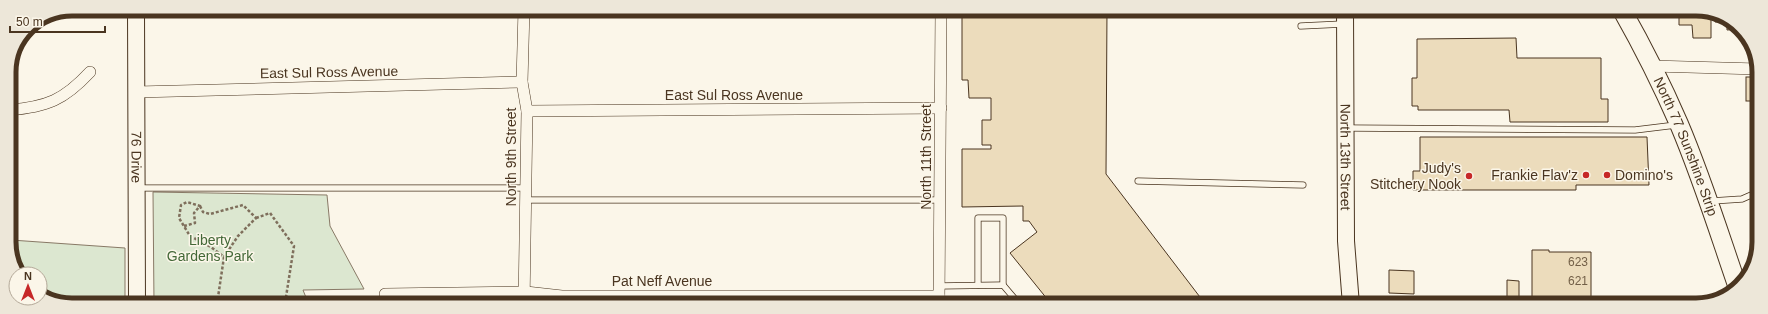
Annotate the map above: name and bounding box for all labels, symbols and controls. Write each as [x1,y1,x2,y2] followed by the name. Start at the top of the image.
[10,8,105,34] scale bar
[16,15,43,29] text: 50 m
[260,63,398,81] street label: East Sul Ross Avenue
[1650,74,1721,218] street label: North 77 Sunshine Strip
[665,87,803,103] street label: East Sul Ross Avenue
[918,104,934,210] street label: North 11th Street
[1337,104,1354,211] street label: North 13th Street
[503,107,519,206] street label: North 9th Street
[128,131,145,183] street label: 76 Drive
[1370,160,1462,192] place label: Judy's Stitchery Nook
[1491,167,1578,183] place label: Frankie Flav'z
[1615,167,1673,183] place label: Domino's
[1581,170,1591,180] marker: Frankie Flav'z
[1602,170,1612,180] marker: Domino's
[1464,171,1474,181] marker: Judy's Stitchery Nook
[167,232,254,264] park label: Liberty Gardens Park
[1568,255,1588,269] house number: 623
[8,266,48,306] north arrow
[24,270,32,282] text: N
[612,273,713,289] street label: Pat Neff Avenue
[1568,274,1588,288] house number: 621

